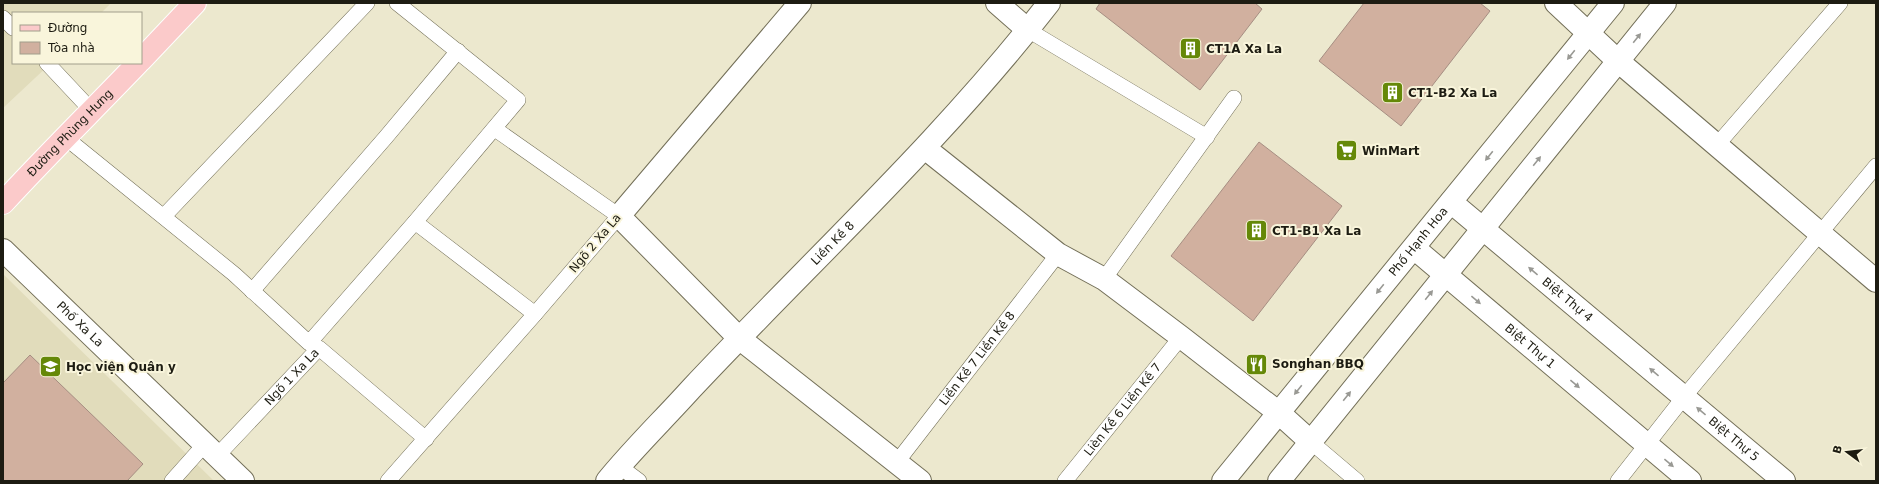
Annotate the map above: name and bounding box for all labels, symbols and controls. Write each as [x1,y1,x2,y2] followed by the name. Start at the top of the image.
[12,12,142,64] legend
[48,21,87,35] text: Đường
[1632,33,1641,44] one-way arrow
[1177,36,1203,62] building icon: CT1A Xa La
[47,41,95,55] text: Tòa nhà
[1206,42,1282,56] place label: CT1A Xa La
[1566,49,1575,60] one-way arrow
[1380,80,1406,106] building icon: CT1-B2 Xa La
[24,86,116,180] street label: Đường Phùng Hưng
[1408,86,1497,100] place label: CT1-B2 Xa La
[1333,138,1359,164] supermarket icon: WinMart
[1362,144,1420,158] place label: WinMart
[1484,150,1493,161] one-way arrow
[1533,156,1542,167] one-way arrow
[1386,204,1451,279] street label: Phố Hạnh Hoa
[566,211,624,275] street label: Ngõ 2 Xa La
[808,218,857,268] street label: Liền Kề 8
[1243,218,1269,244] building icon: CT1-B1 Xa La
[1272,224,1361,238] place label: CT1-B1 Xa La
[1528,267,1538,276] one-way arrow
[1539,274,1596,325] street label: Biệt Thự 4
[1376,284,1384,294] one-way arrow
[1425,290,1434,301] one-way arrow
[1470,296,1481,305] one-way arrow
[54,299,106,350] street label: Phố Xa La
[936,309,1018,408] street label: Liền Kề 7 Liền Kề 8
[1502,321,1558,371] street label: Biệt Thự 1
[262,346,322,408] street label: Ngõ 1 Xa La
[1244,351,1270,377] restaurant icon: Songhan BBQ
[38,354,64,380] school or university icon: Học viện Quân y
[1272,357,1364,371] place label: Songhan BBQ
[66,360,176,374] place label: Học viện Quân y
[1081,360,1164,459] street label: Lièn Kề 6 Liền Kề 7
[1649,368,1660,377] one-way arrow
[1570,379,1580,388] one-way arrow
[1293,384,1302,395] one-way arrow
[1343,391,1352,402] one-way arrow
[1695,407,1706,416] one-way arrow
[1706,414,1762,464] street label: Biệt Thự 5
[1827,432,1867,472] north arrow
[1830,444,1845,455] text: B
[1663,458,1674,467] one-way arrow

